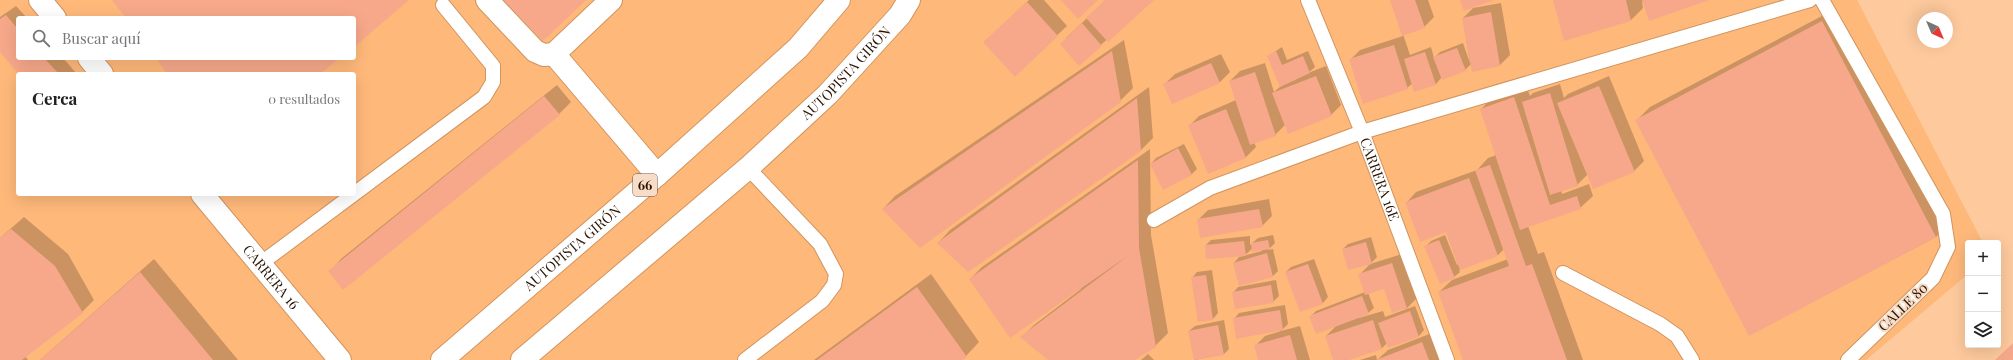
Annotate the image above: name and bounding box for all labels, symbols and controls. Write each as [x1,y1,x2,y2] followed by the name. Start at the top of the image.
[1917,12,1953,48] north arrow
[16,16,356,60] search box
[796,22,894,124] street label: AUTOPISTA GIRÓN
[30,27,52,49] icon: search
[62,28,141,48] text: Buscar aquí
[32,87,77,109] text: Cerca
[268,90,340,107] text: 0 resultados
[1356,135,1404,223] street label: CARRERA 16E
[633,174,657,196] road number: 66
[519,200,625,295] street label: AUTOPISTA GIRÓN
[239,240,304,313] street label: CARRERA 16
[1965,240,2001,348] map controls
[1965,240,2001,276] button: +
[1965,276,2001,312] button: −
[1874,278,1932,335] street label: CALLE 80
[1965,312,2001,348] button: layers

